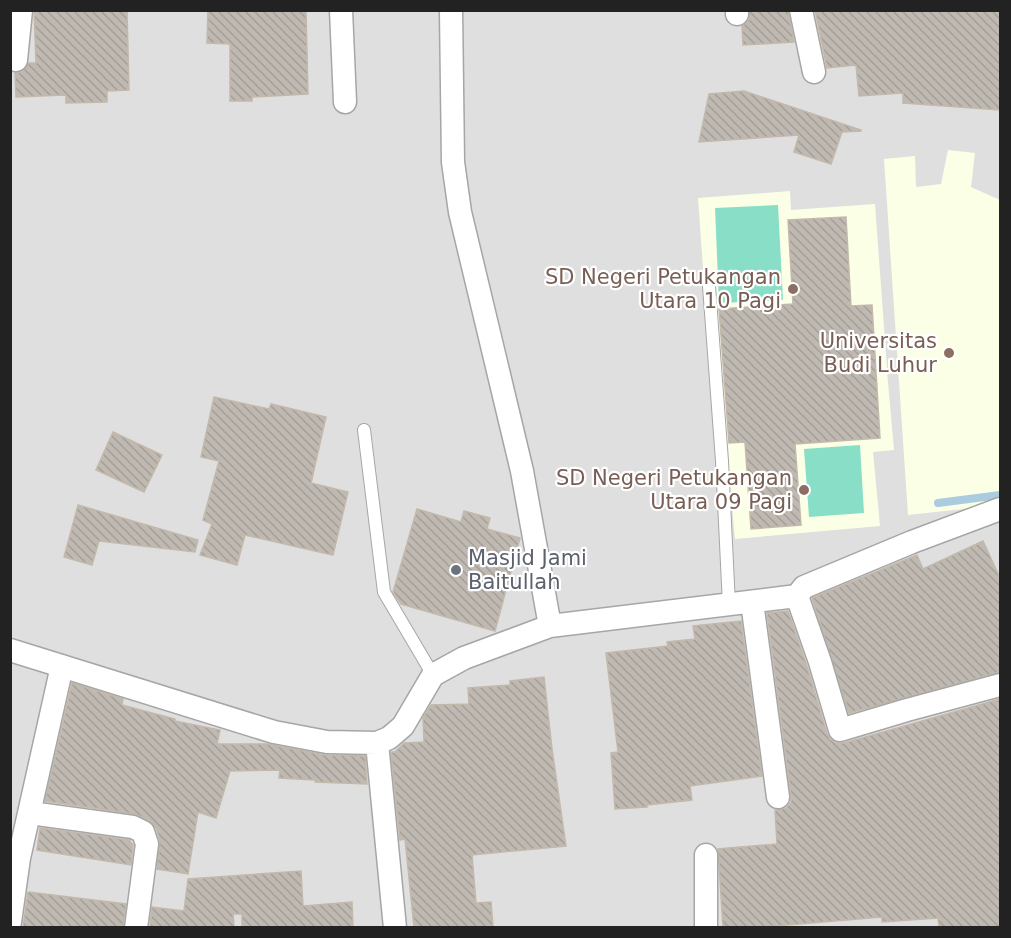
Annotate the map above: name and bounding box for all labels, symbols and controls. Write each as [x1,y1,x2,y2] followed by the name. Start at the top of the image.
[545,265,781,313] place label: SD Negeri Petukangan Utara 10 Pagi
[786,282,800,296] marker: SD Negeri Petukangan Utara 10 Pagi
[820,329,937,377] place label: Universitas Budi Luhur
[942,346,956,360] marker: Universitas Budi Luhur
[556,466,792,514] place label: SD Negeri Petukangan Utara 09 Pagi
[797,483,811,497] marker: SD Negeri Petukangan Utara 09 Pagi
[468,546,587,594] place label: Masjid Jami Baitullah
[449,563,463,577] marker: Masjid Jami Baitullah

